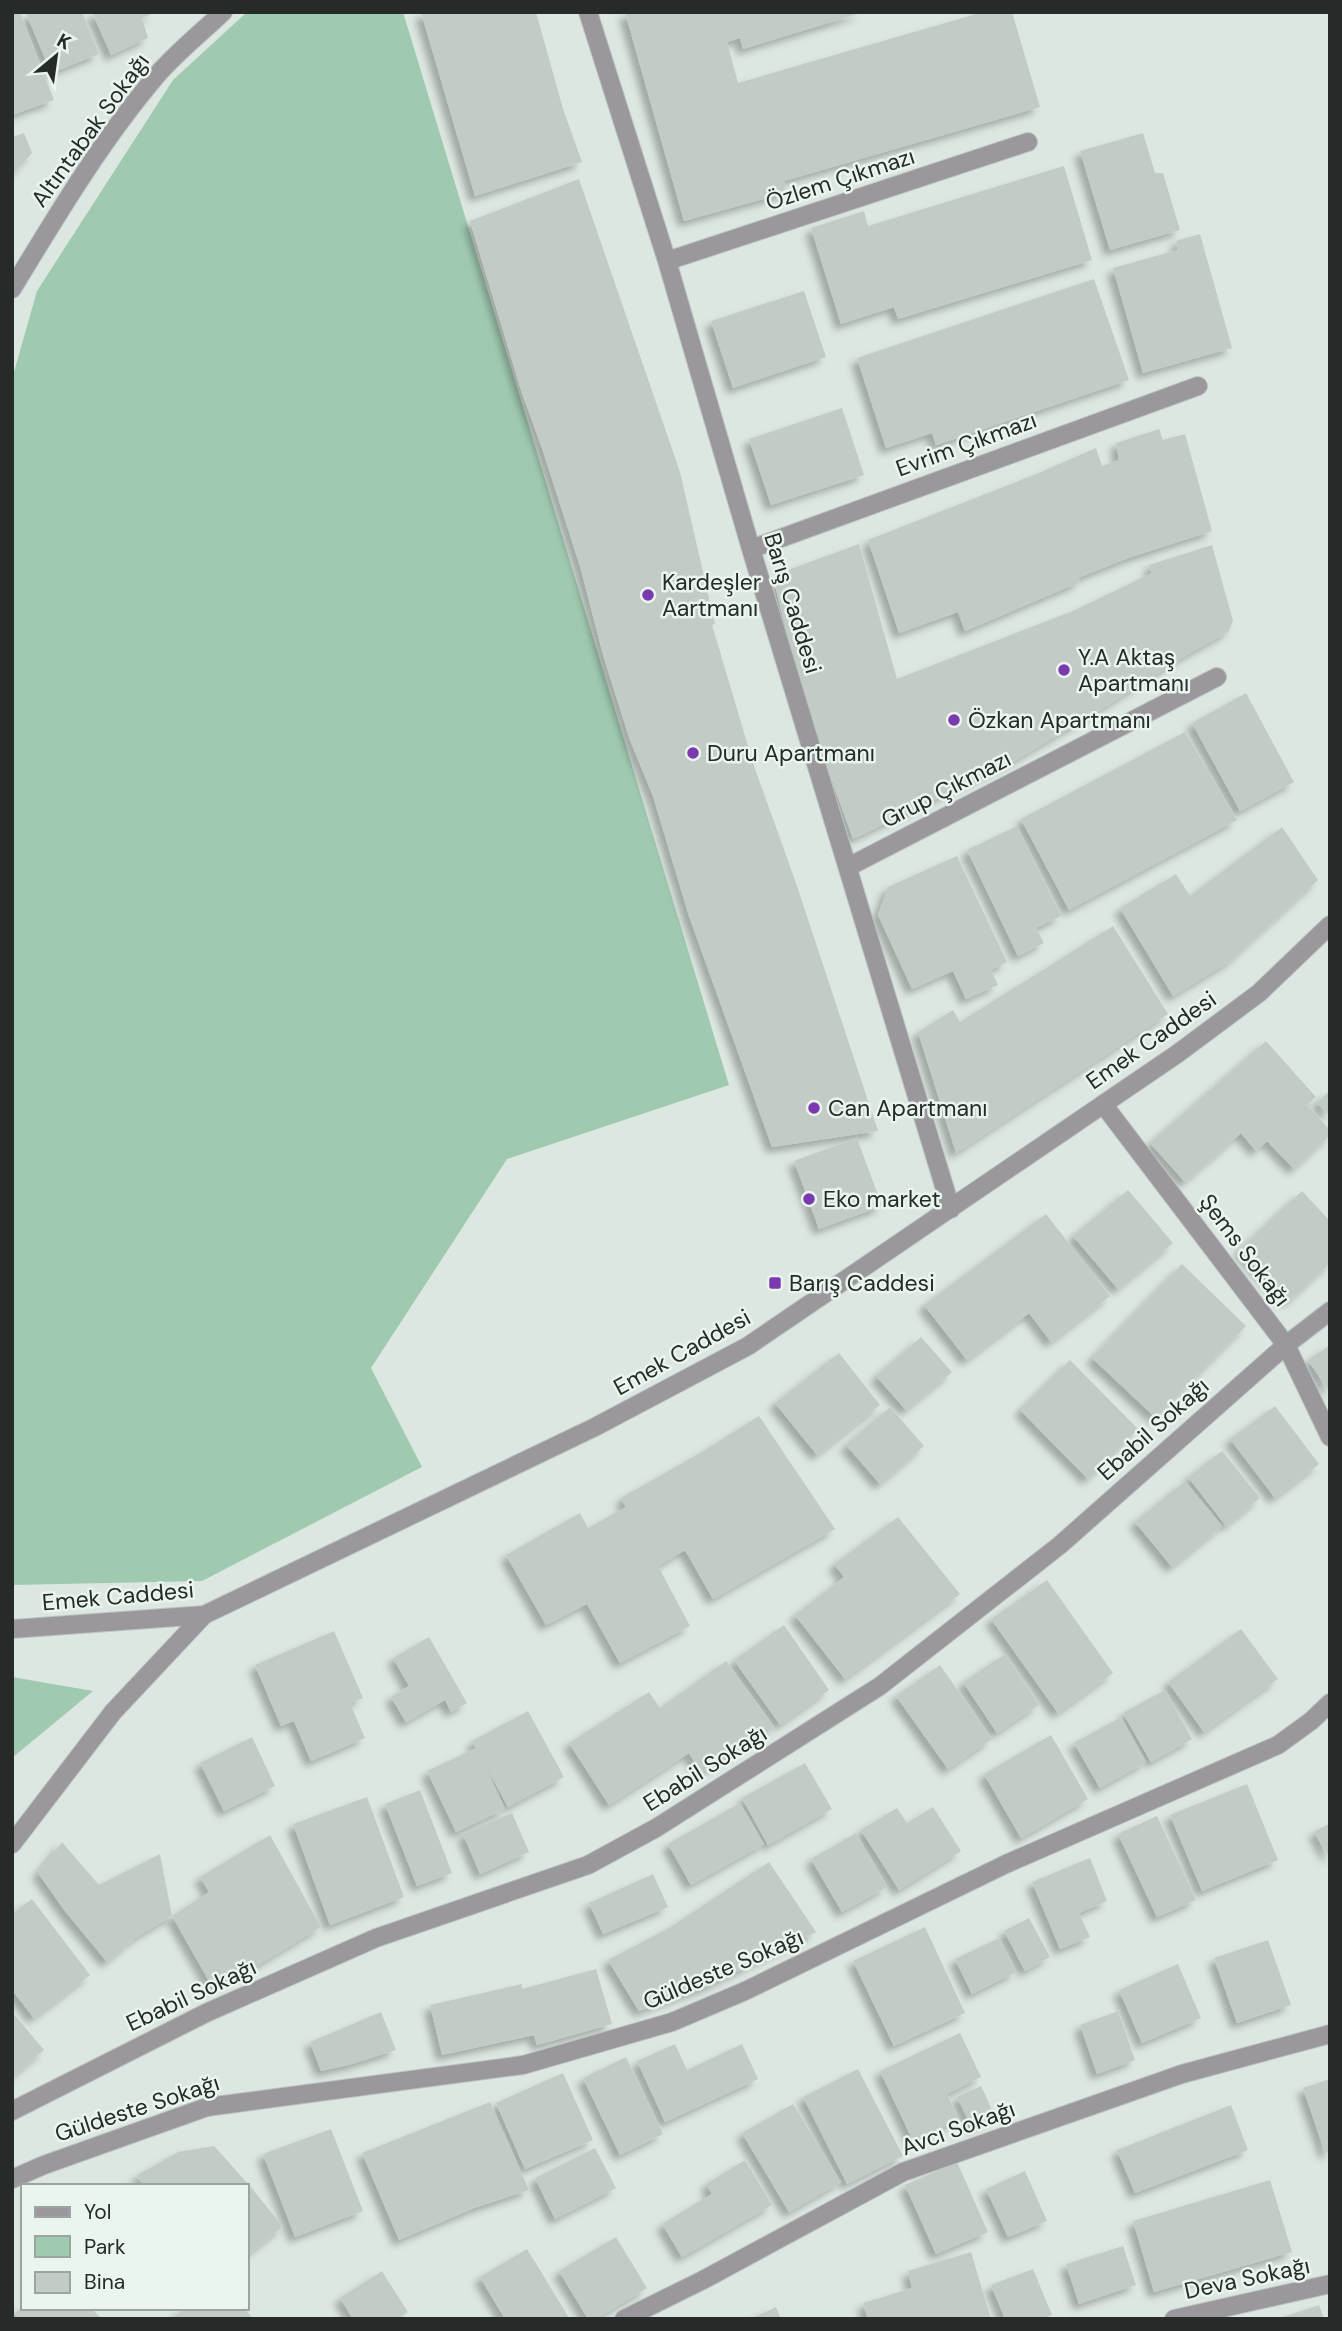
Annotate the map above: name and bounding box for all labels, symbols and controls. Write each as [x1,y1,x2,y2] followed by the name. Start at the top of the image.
[21,21,91,91] north arrow
[53,28,75,56] text: K
[24,47,156,213] street label: Altıntabak Sokağı
[762,141,918,217] street label: Özlem Çıkmazı
[892,405,1040,483] street label: Evrim Çıkmazı
[757,529,829,677] street label: Barış Caddesi
[662,567,761,623] place label: Kardeşler Aartmanı
[640,587,656,603] marker: Kardeşler Aartmanı
[1078,642,1189,698] place label: Y.A Aktaş Apartmanı
[1056,662,1072,678] marker: Y.A Aktaş Apartmanı
[968,705,1151,735] place label: Özkan Apartmanı
[946,712,962,728] marker: Özkan Apartmanı
[707,738,875,768] place label: Duru Apartmanı
[876,744,1016,834] street label: Grup Çıkmazı
[685,745,701,761] marker: Duru Apartmanı
[1080,984,1222,1096] street label: Emek Caddesi
[828,1093,987,1123] place label: Can Apartmanı
[806,1100,822,1116] marker: Can Apartmanı
[823,1184,940,1214] place label: Eko market
[1193,1188,1297,1312] street label: Şems Sokağı
[801,1191,817,1207] marker: Eko market
[789,1268,935,1298] place label: Barış Caddesi
[767,1275,783,1291] marker: Barış Caddesi
[608,1302,756,1402] street label: Emek Caddesi
[1091,1371,1215,1487] street label: Ebabil Sokağı
[41,1574,195,1618] street label: Emek Caddesi
[638,1718,772,1818] street label: Ebabil Sokağı
[638,1922,808,2016] street label: Güldeste Sokağı
[121,1952,261,2038] street label: Ebabil Sokağı
[51,2067,223,2149] street label: Güldeste Sokağı
[897,2094,1019,2162] street label: Avcı Sokağı
[21,2184,248,2310] legend
[84,2198,112,2226] text: Yol
[84,2233,126,2261] text: Park
[1181,2250,1313,2306] street label: Deva Sokağı
[84,2268,125,2296] text: Bina

